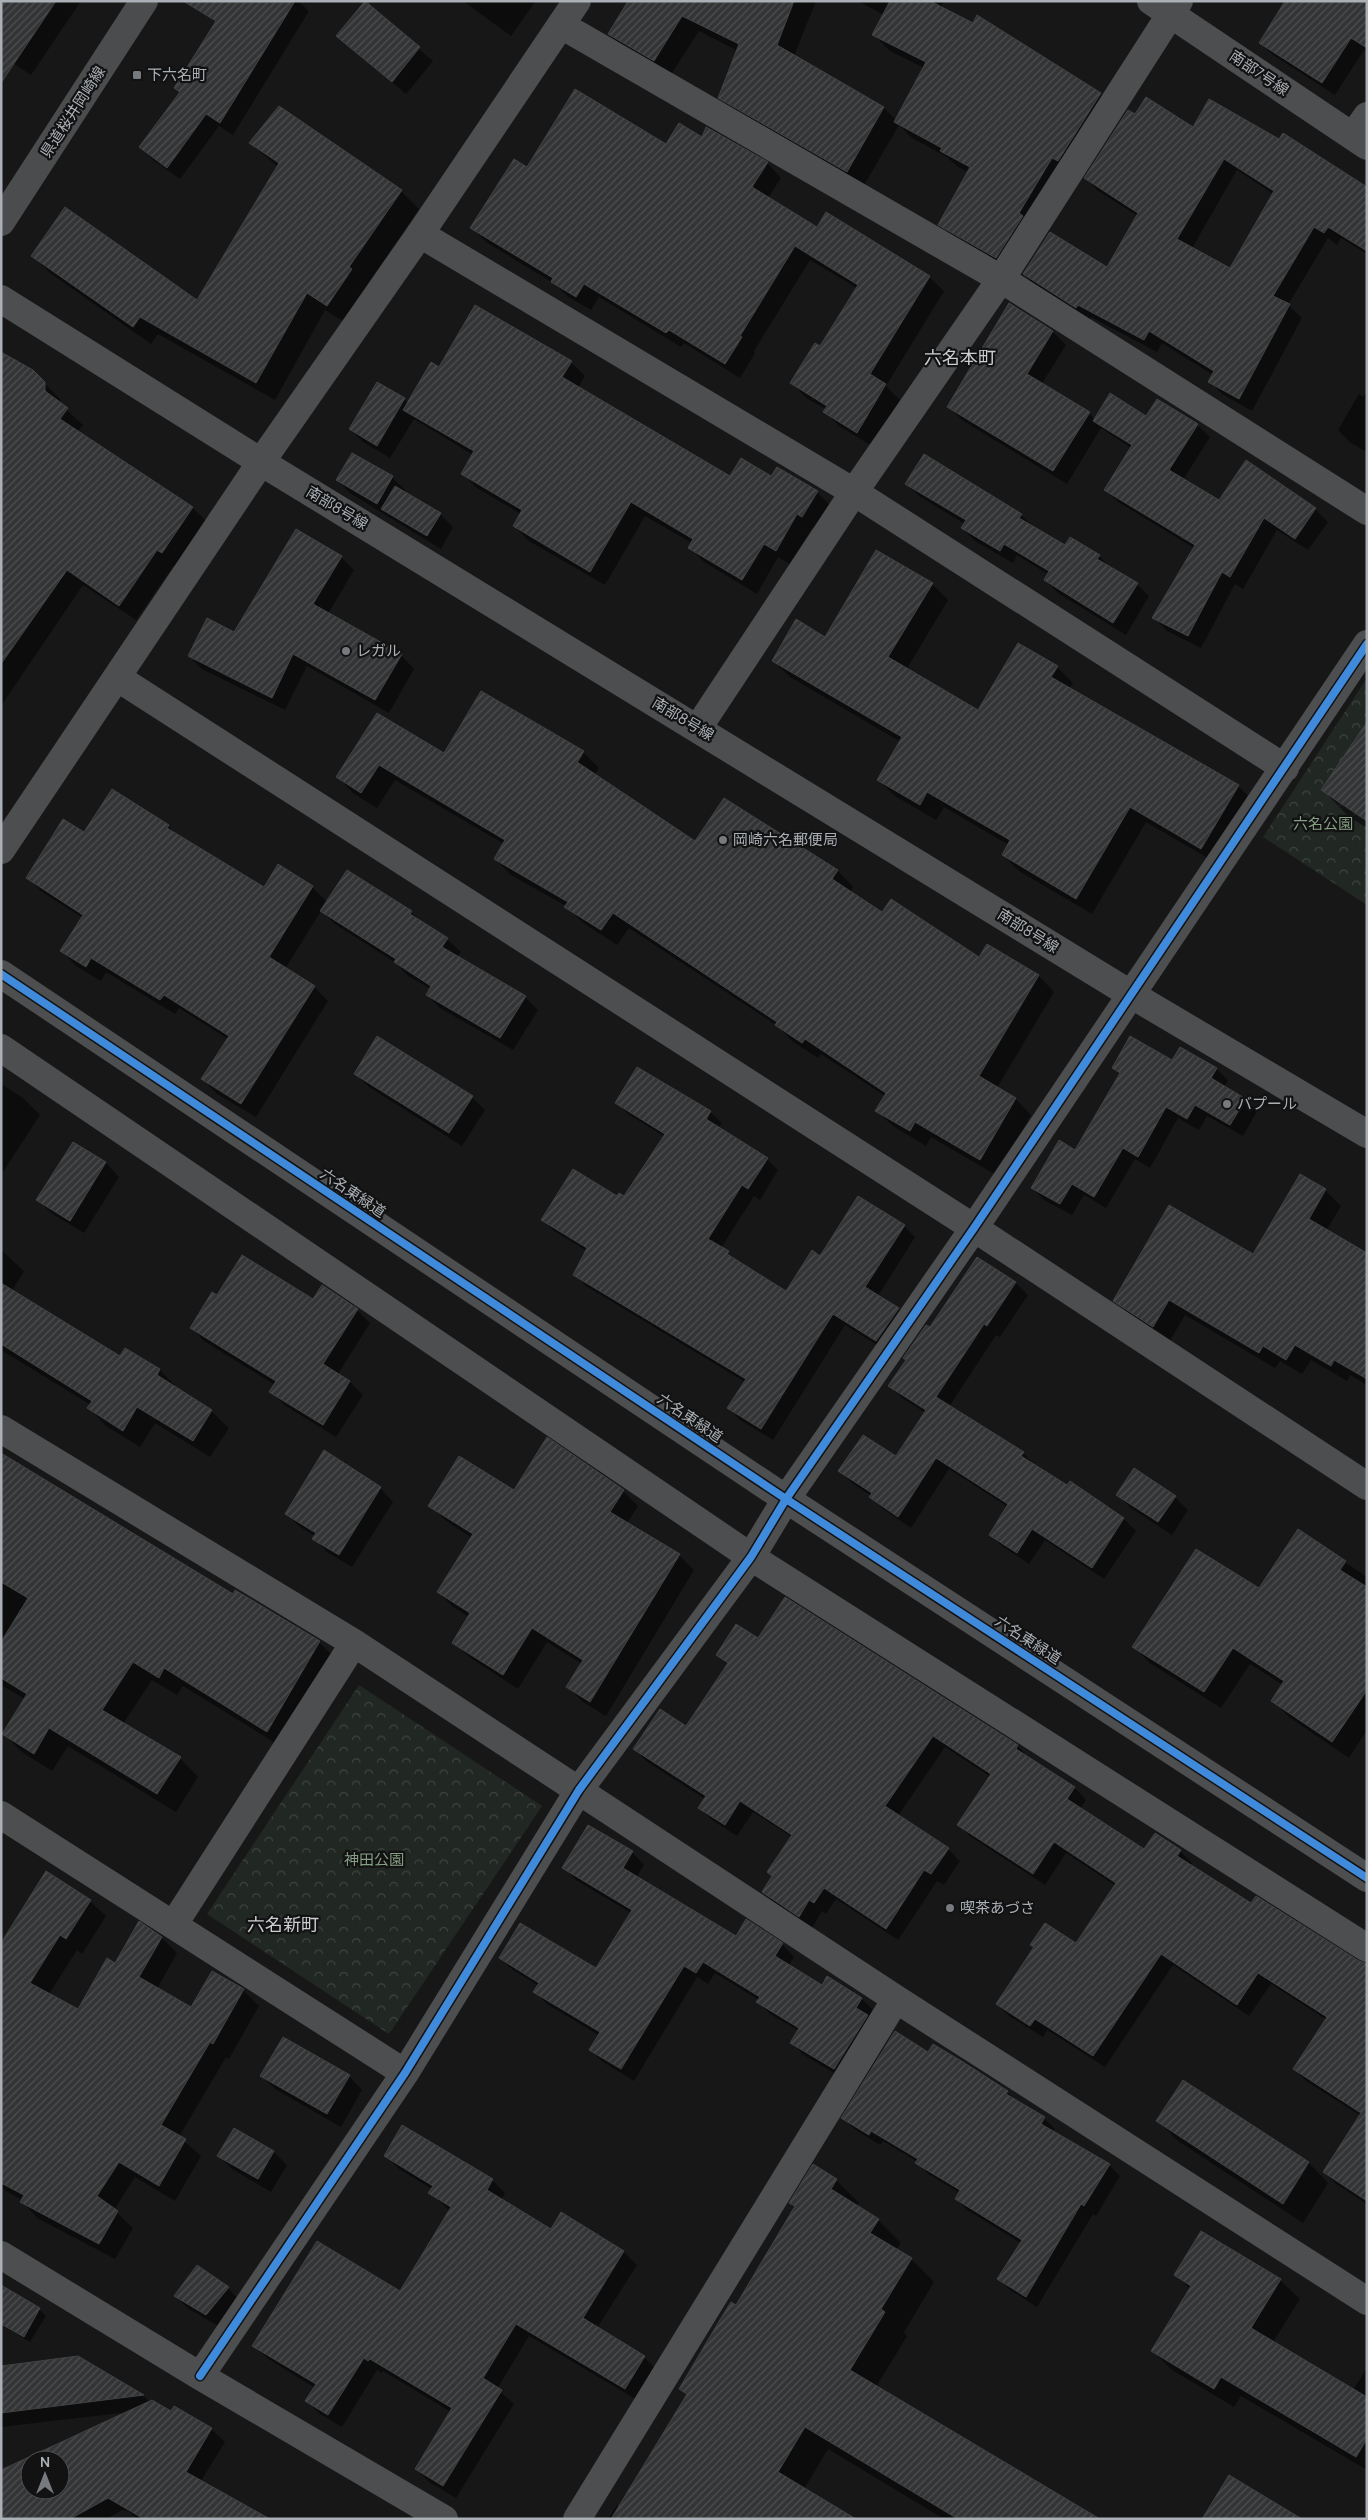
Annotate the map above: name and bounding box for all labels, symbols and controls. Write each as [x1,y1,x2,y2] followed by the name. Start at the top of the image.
[1225,45,1293,100] street label: 南部7号線
[35,62,110,161] street label: 県道桜井岡崎線
[147,64,207,85] place label: 下六名町
[131,69,143,81] marker: 下六名町
[924,345,996,369] district label: 六名本町
[302,481,372,534] street label: 南部8号線
[356,640,401,661] place label: レガル
[340,645,352,657] marker: レガル
[648,692,718,745] street label: 南部8号線
[1293,813,1353,834] park label: 六名公園
[733,829,838,850] place label: 岡崎六名郵便局
[717,834,729,846] marker: 岡崎六名郵便局
[994,903,1063,958] street label: 南部8号線
[1237,1093,1297,1114] place label: バプール
[1221,1098,1233,1110] marker: バプール
[316,1163,390,1222] street label: 六名東緑道
[653,1388,727,1447] street label: 六名東緑道
[991,1610,1065,1669] street label: 六名東緑道
[344,1849,404,1870] park label: 神田公園
[960,1897,1035,1918] place label: 喫茶あづさ
[944,1902,956,1914] marker: 喫茶あづさ
[247,1912,319,1936] district label: 六名新町
[20,2450,70,2500] north arrow
[40,2452,50,2471] text: N

